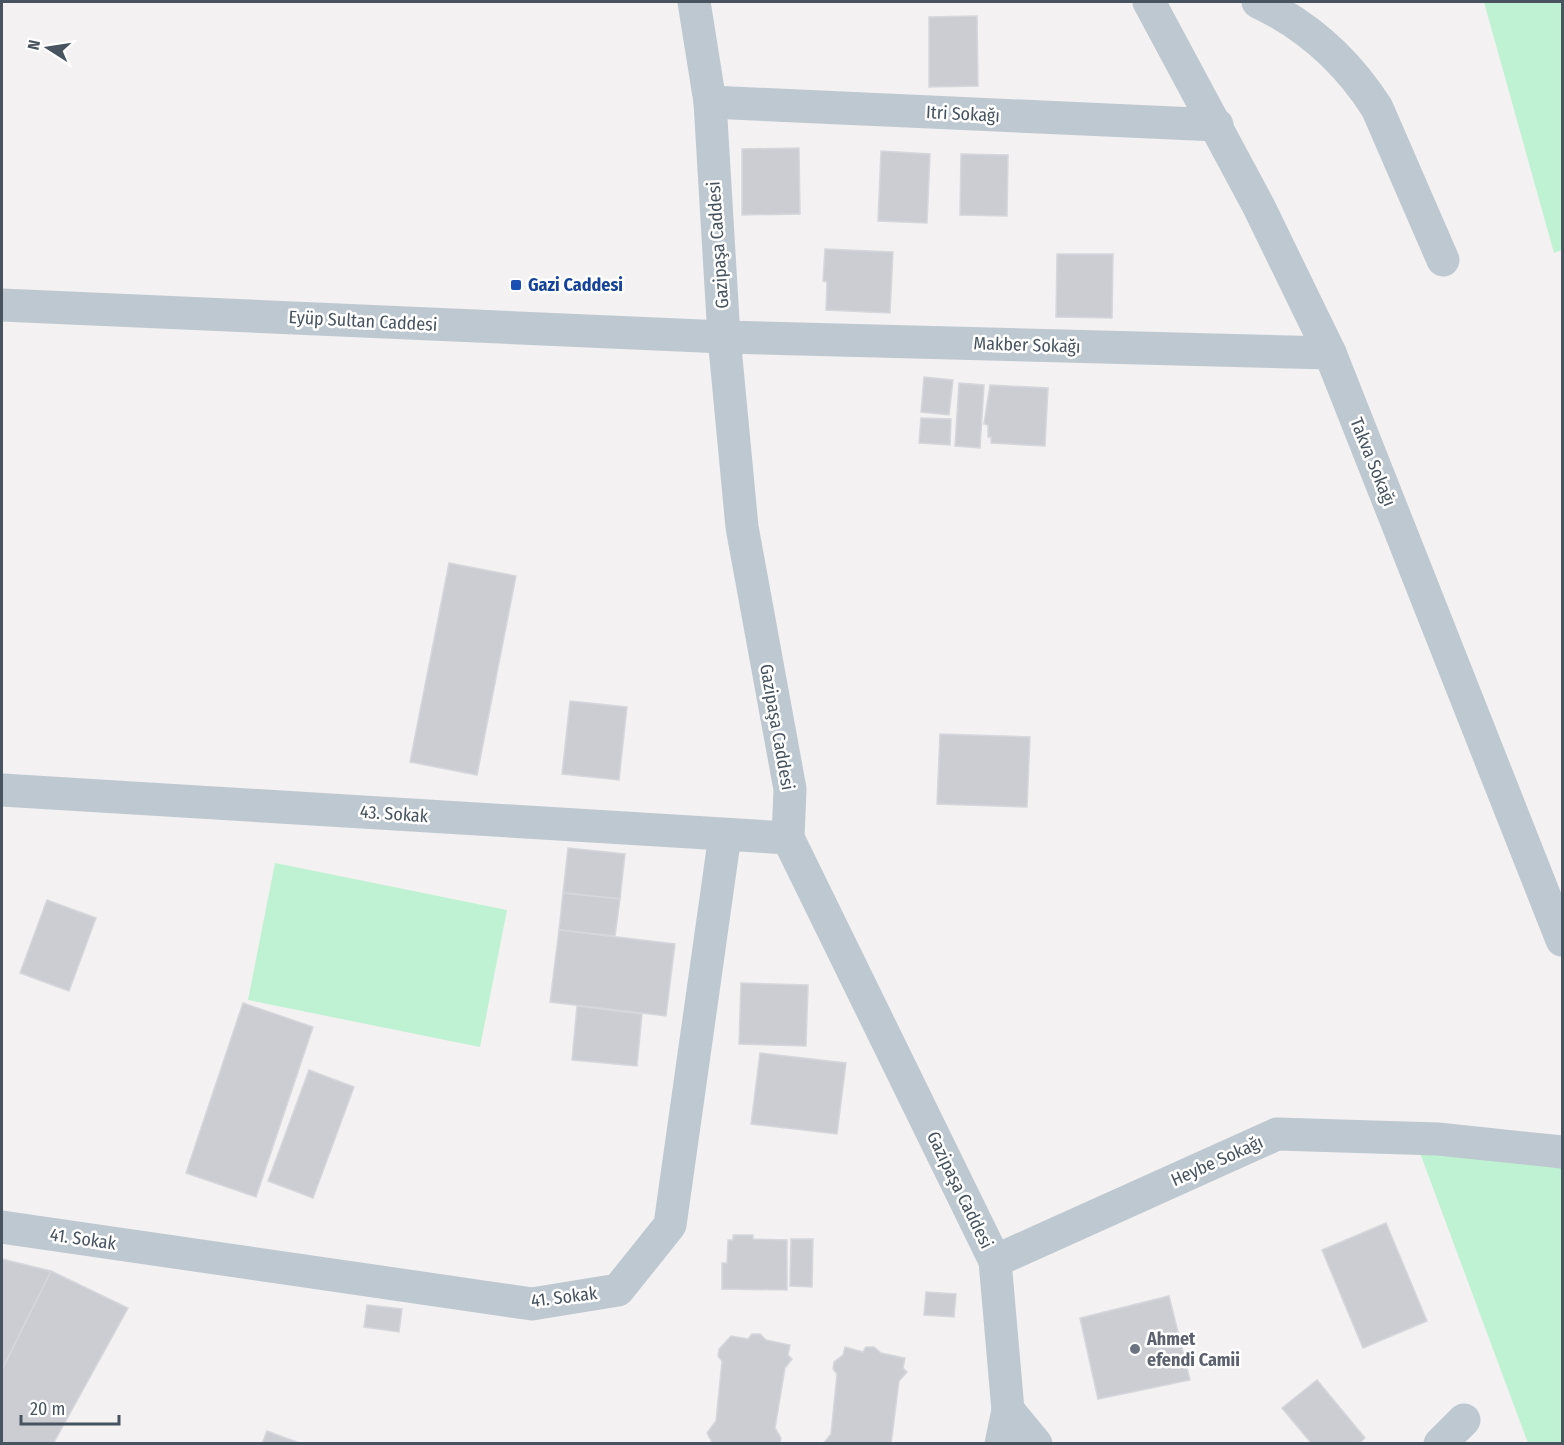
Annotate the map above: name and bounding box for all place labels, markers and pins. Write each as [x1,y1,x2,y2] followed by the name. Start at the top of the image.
[528,274,623,296] place label: Gazi Caddesi
[509,278,523,292] marker: Gazi Caddesi
[1146,1328,1240,1371] place label: Ahmet efendi Camii
[1128,1342,1142,1356] marker: Ahmet efendi Camii

